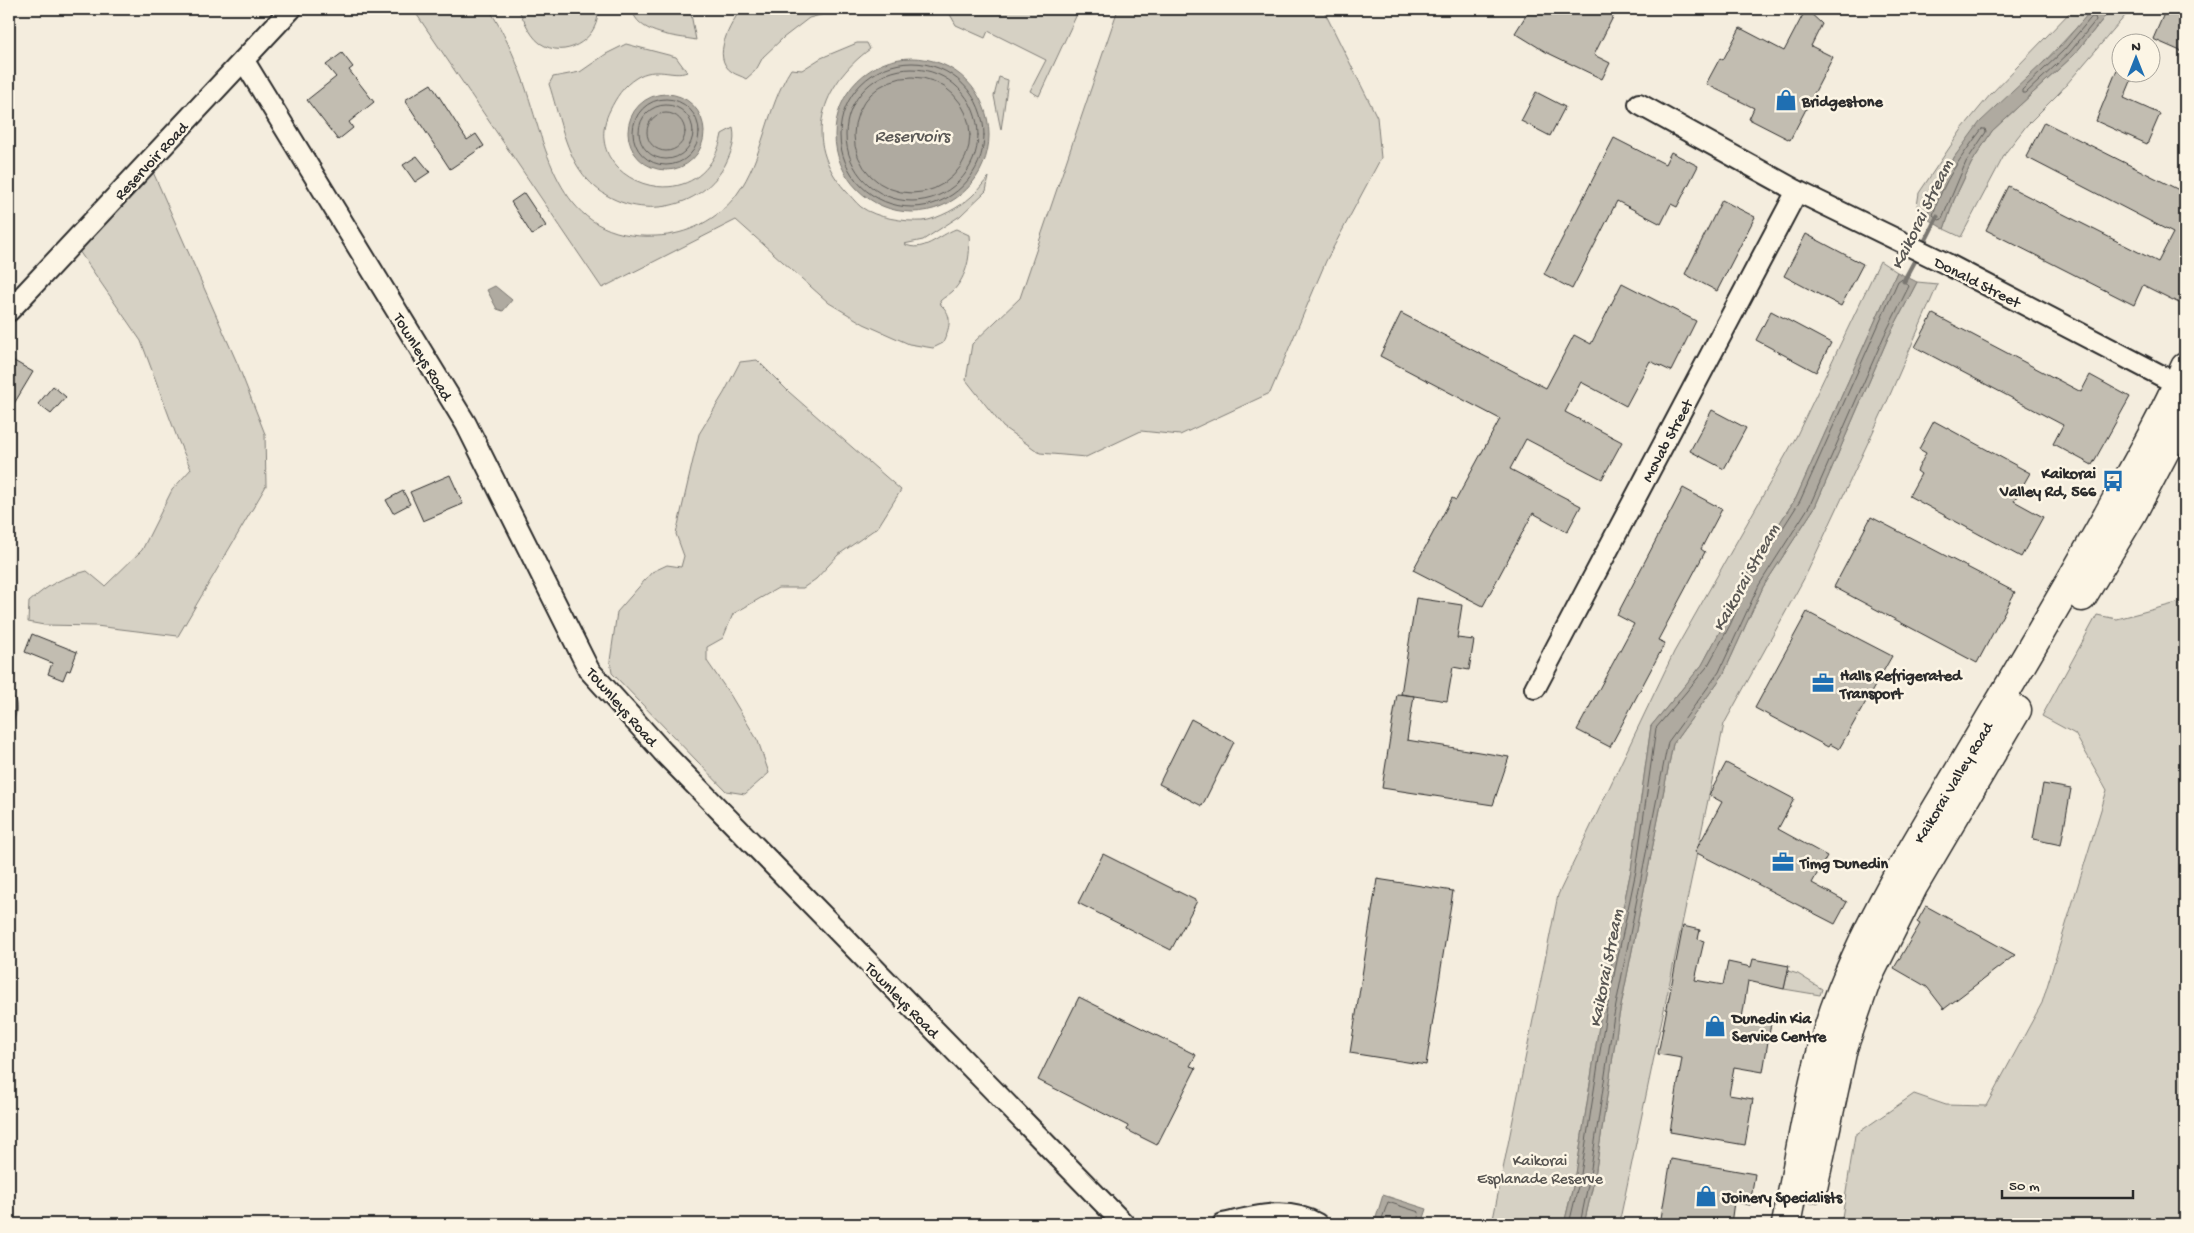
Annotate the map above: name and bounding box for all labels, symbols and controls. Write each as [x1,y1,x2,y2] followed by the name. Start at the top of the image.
[2112,32,2162,82] north arrow
[2131,39,2141,56] text: N
[1773,87,1799,113] shop icon: Bridgestone
[1801,94,1883,113] place label: Bridgestone
[112,118,195,205] street label: Reservoir Road
[874,127,952,148] water label: Reservoirs
[1888,156,1959,274] water label: Kaikorai Stream
[1929,254,2024,315] street label: Donald Street
[387,310,455,406] street label: Townleys Road
[1639,396,1699,486] street label: McNab Street
[1999,466,2097,503] place label: Kaikorai Valley Rd, 566
[2100,468,2126,494] bus stop icon: Kaikorai Valley Rd, 566
[1709,521,1786,636] water label: Kaikorai Stream
[580,664,661,753] street label: Townleys Road
[1838,667,1963,705] place label: Halls Refrigerated Transport
[1810,670,1836,696] office icon: Halls Refrigerated Transport
[1911,718,2000,848] street label: Kaikorai Valley Road
[1770,849,1796,875] office icon: Timg Dunedin
[1798,856,1889,875] place label: Timg Dunedin
[1586,907,1629,1029] water label: Kaikorai Stream
[859,959,943,1045] street label: Townleys Road
[1730,1011,1827,1048] place label: Dunedin Kia Service Centre
[1702,1013,1728,1039] shop icon: Dunedin Kia Service Centre
[1477,1153,1604,1190] park label: Kaikorai Esplanade Reserve
[2002,1168,2133,1200] scale bar
[2009,1178,2040,1196] text: 50 m
[1693,1183,1719,1209] shop icon: Joinery Specialists
[1721,1190,1843,1209] place label: Joinery Specialists

